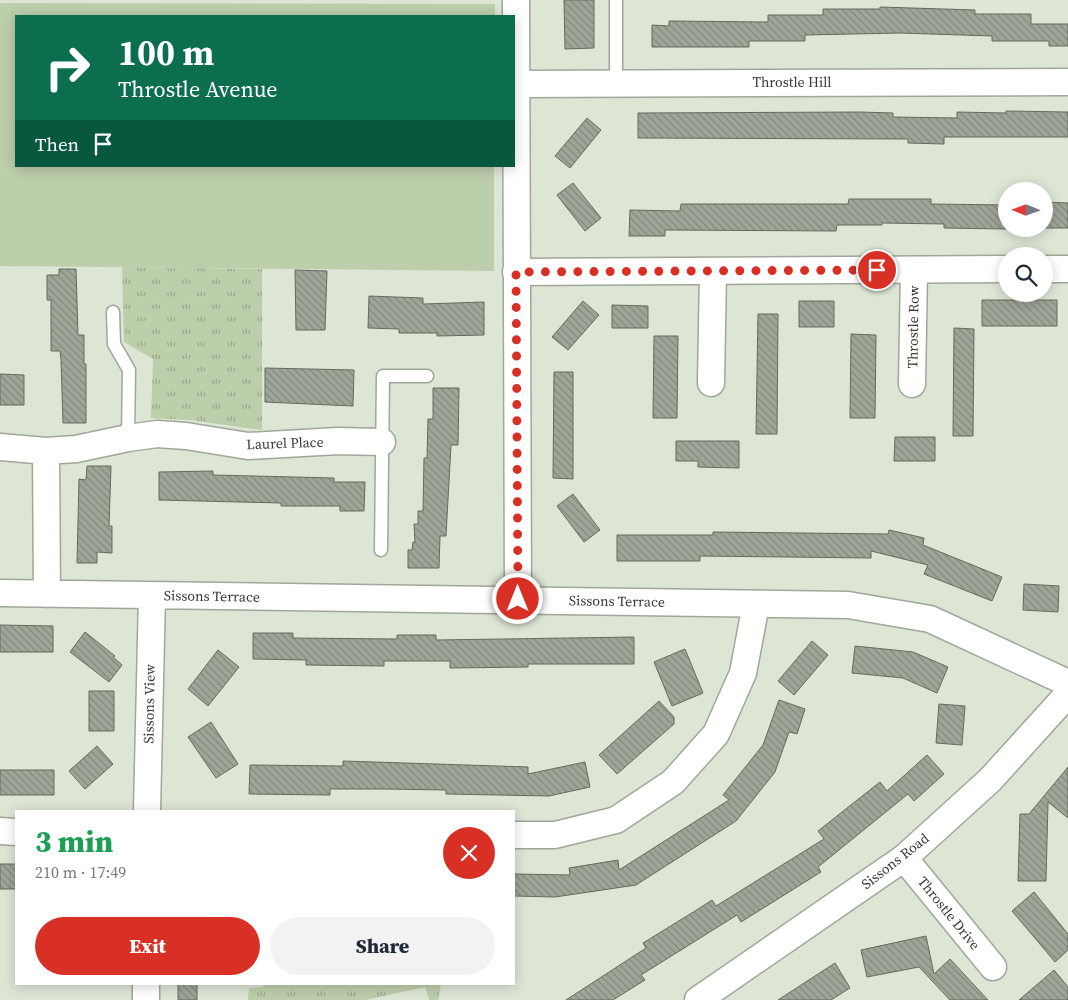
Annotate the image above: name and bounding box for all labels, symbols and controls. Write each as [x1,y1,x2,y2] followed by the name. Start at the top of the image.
[118,29,214,77] text: 100 m
[35,35,100,100] icon: right
[752,72,832,92] street label: Throstle Hill
[118,74,278,104] text: Throstle Avenue
[89,130,117,158] icon: arrive
[35,131,79,157] text: Then
[998,182,1052,238] north arrow
[998,182,1053,302] map controls
[998,247,1053,302] button: search
[856,249,898,291] pin
[863,256,891,284] icon: arrive
[902,285,924,369] street label: Throstle Row
[246,432,324,454] street label: Laurel Place
[491,572,543,624] position arrow
[164,585,260,607] street label: Sissons Terrace
[569,590,665,612] street label: Sissons Terrace
[138,664,160,744] street label: Sissons View
[35,821,113,862] text: 3 min
[443,827,495,879] button: close
[857,828,933,894] street label: Sissons Road
[35,861,126,883] text: 210 m · 17:49
[913,872,985,954] street label: Throstle Drive
[35,917,260,975] button: Exit
[270,917,495,975] button: Share

